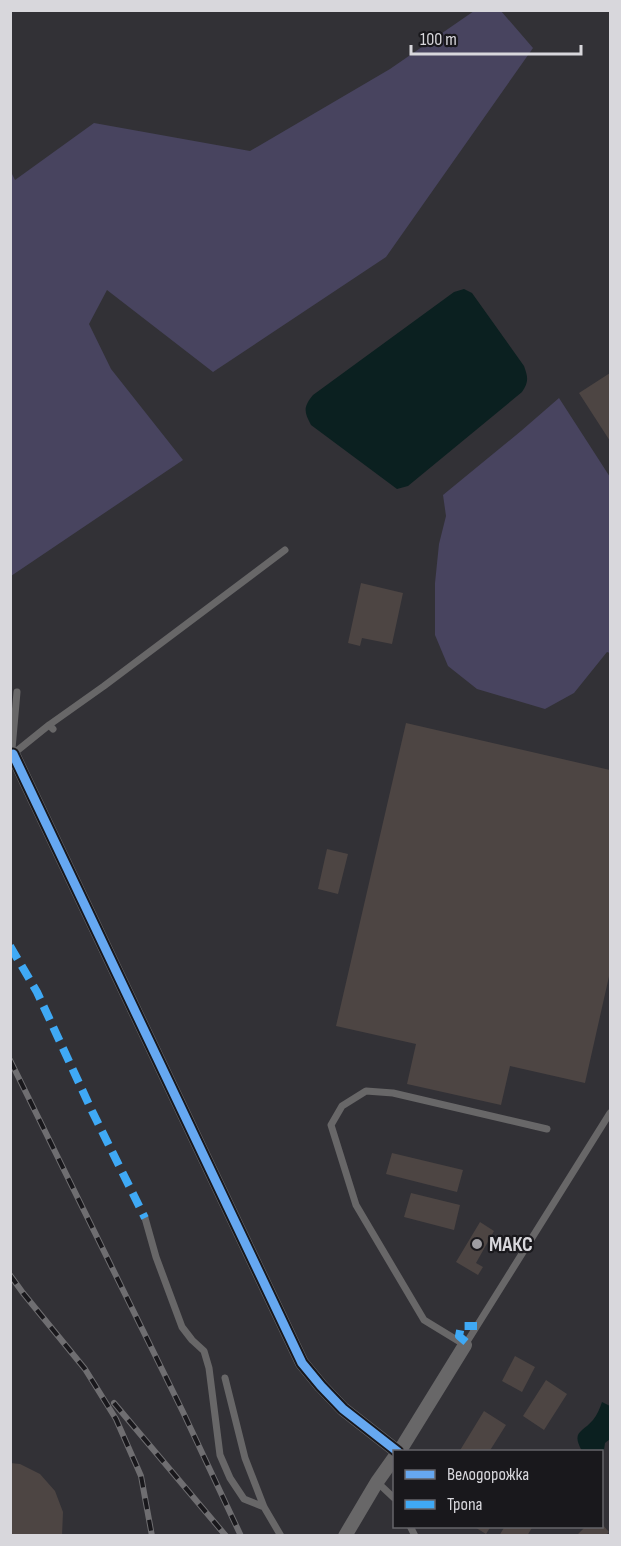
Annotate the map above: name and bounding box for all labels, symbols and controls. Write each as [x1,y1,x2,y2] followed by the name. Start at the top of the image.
[411,18,580,56] scale bar
[420,29,457,50] text: 100 m
[489,1232,533,1257] place label: МАКС
[470,1237,484,1251] marker: МАКС
[393,1450,603,1528] legend
[447,1464,529,1485] text: Велодорожка
[447,1494,483,1515] text: Тропа

